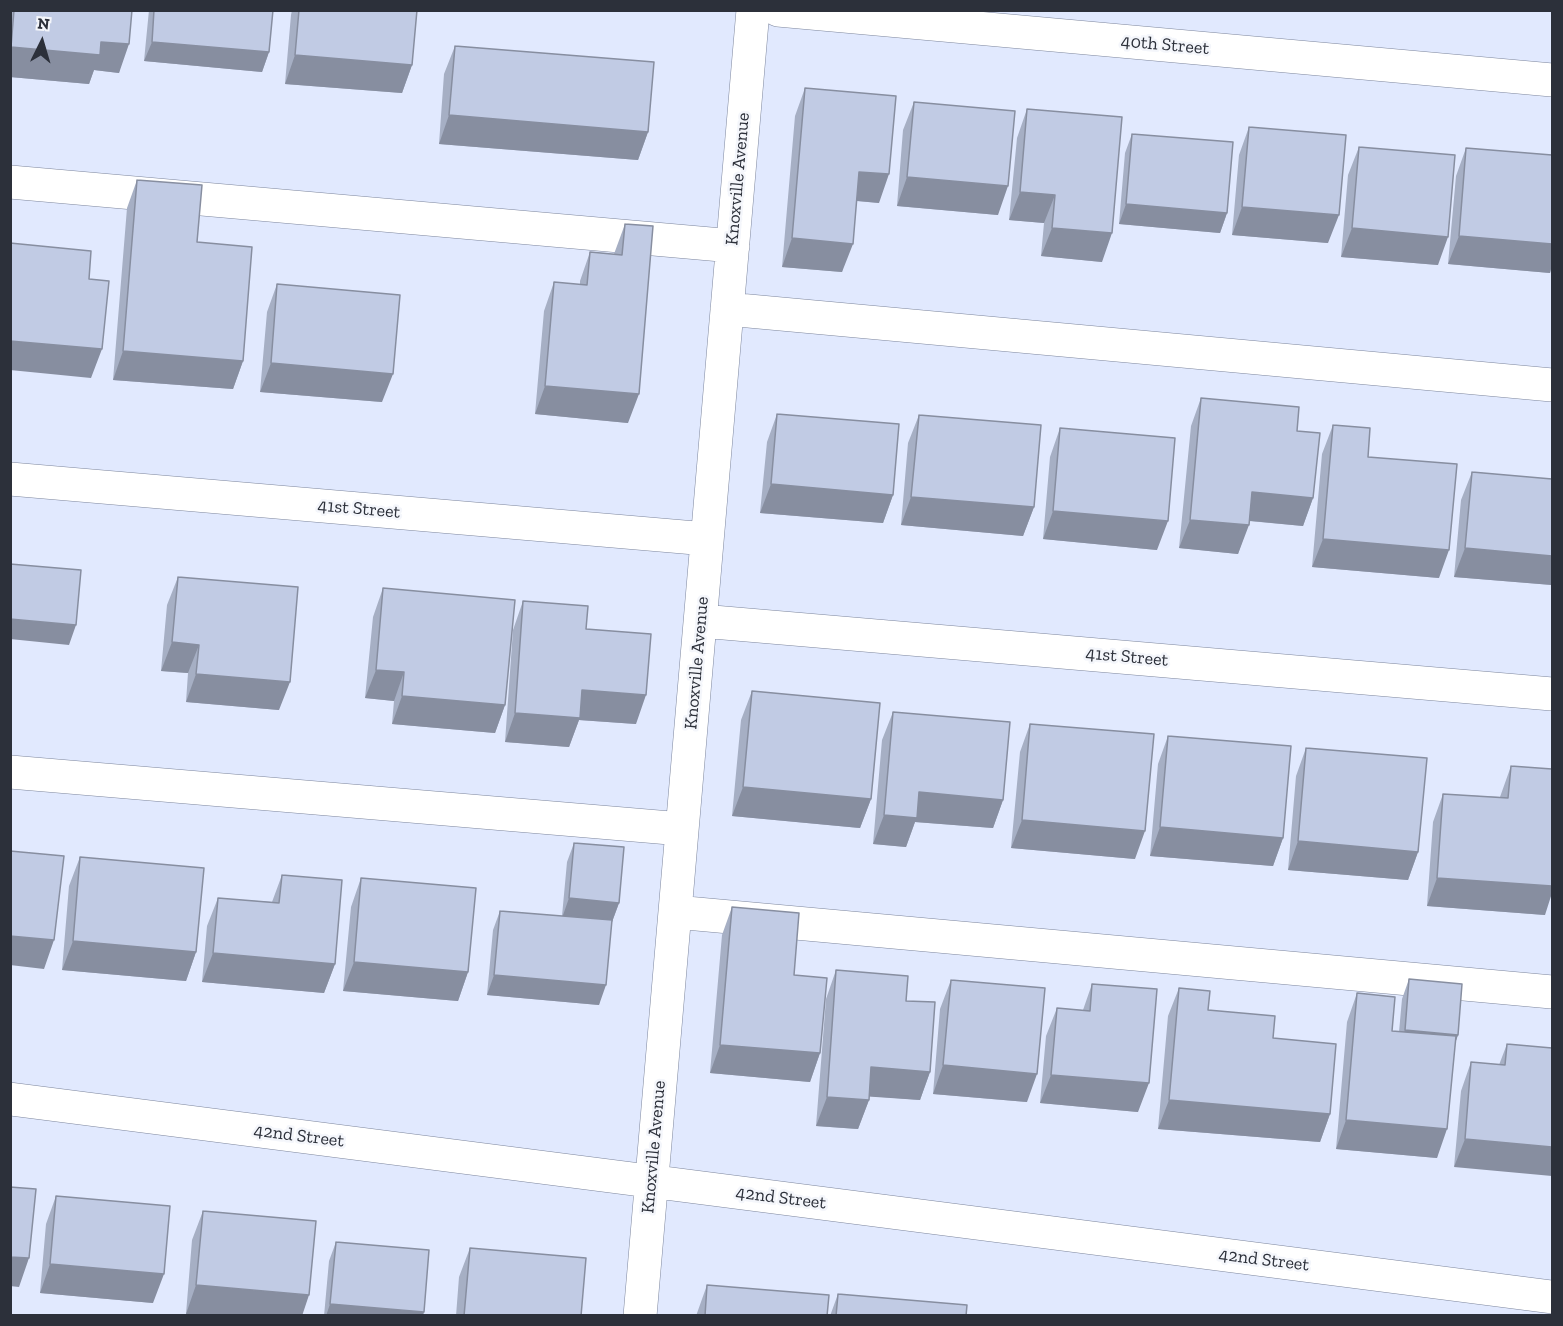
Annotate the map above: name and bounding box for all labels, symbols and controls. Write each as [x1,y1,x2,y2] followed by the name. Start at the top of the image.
[12,12,72,72] north arrow
[37,14,50,34] text: N
[1120,30,1210,60] street label: 40th Street
[721,112,755,246] street label: Knoxville Avenue
[317,495,401,523] street label: 41st Street
[680,596,714,730] street label: Knoxville Avenue
[1085,643,1169,671] street label: 41st Street
[637,1080,671,1214] street label: Knoxville Avenue
[253,1120,345,1152] street label: 42nd Street
[735,1182,827,1214] street label: 42nd Street
[1218,1244,1310,1276] street label: 42nd Street

